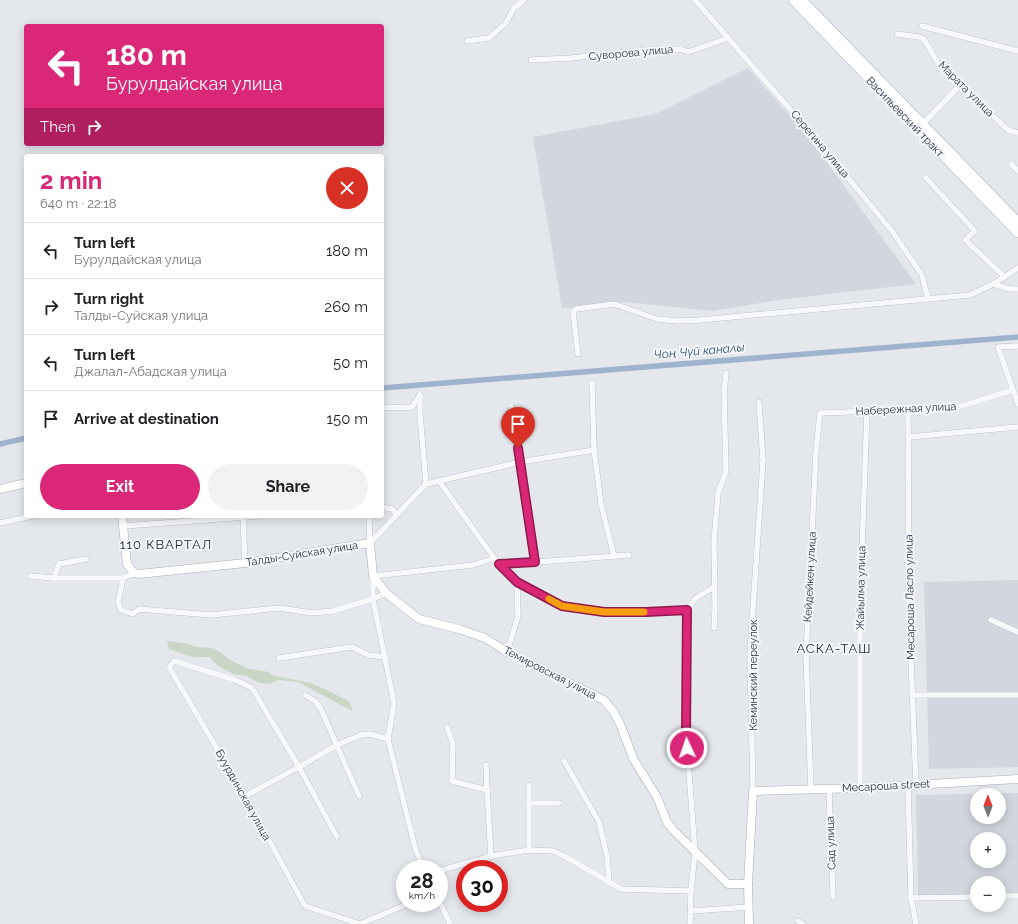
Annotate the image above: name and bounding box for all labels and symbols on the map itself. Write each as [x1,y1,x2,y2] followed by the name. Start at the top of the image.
[588,43,674,63] street label: Суворова улица
[936,59,996,119] street label: Марата улица
[863,74,947,160] street label: Васильевский тракт
[788,108,852,180] street label: Серегина улица
[653,340,745,362] water label: Чоң Чүй каналы
[855,400,957,418] street label: Набережная улица
[501,407,535,448] pin
[801,531,819,623] street label: Кейдейкен улица
[902,534,918,660] street label: Месароша Ласло улица
[120,537,212,552] district label: 110 КВАРТАЛ
[245,539,359,569] street label: Талды-Суйская улица
[854,546,868,630] street label: Жайылма улица
[747,619,760,731] street label: Кеминский переулок
[796,641,872,656] district label: АСКА-ТАШ
[501,644,599,702] street label: Темировская улица
[666,727,708,769] position arrow
[213,747,273,843] street label: Буурдинская улица
[842,777,931,795] street label: Месароша street
[970,788,1006,824] north arrow
[824,816,838,870] street label: Сад улица
[456,860,508,912] speed limit sign: 30

